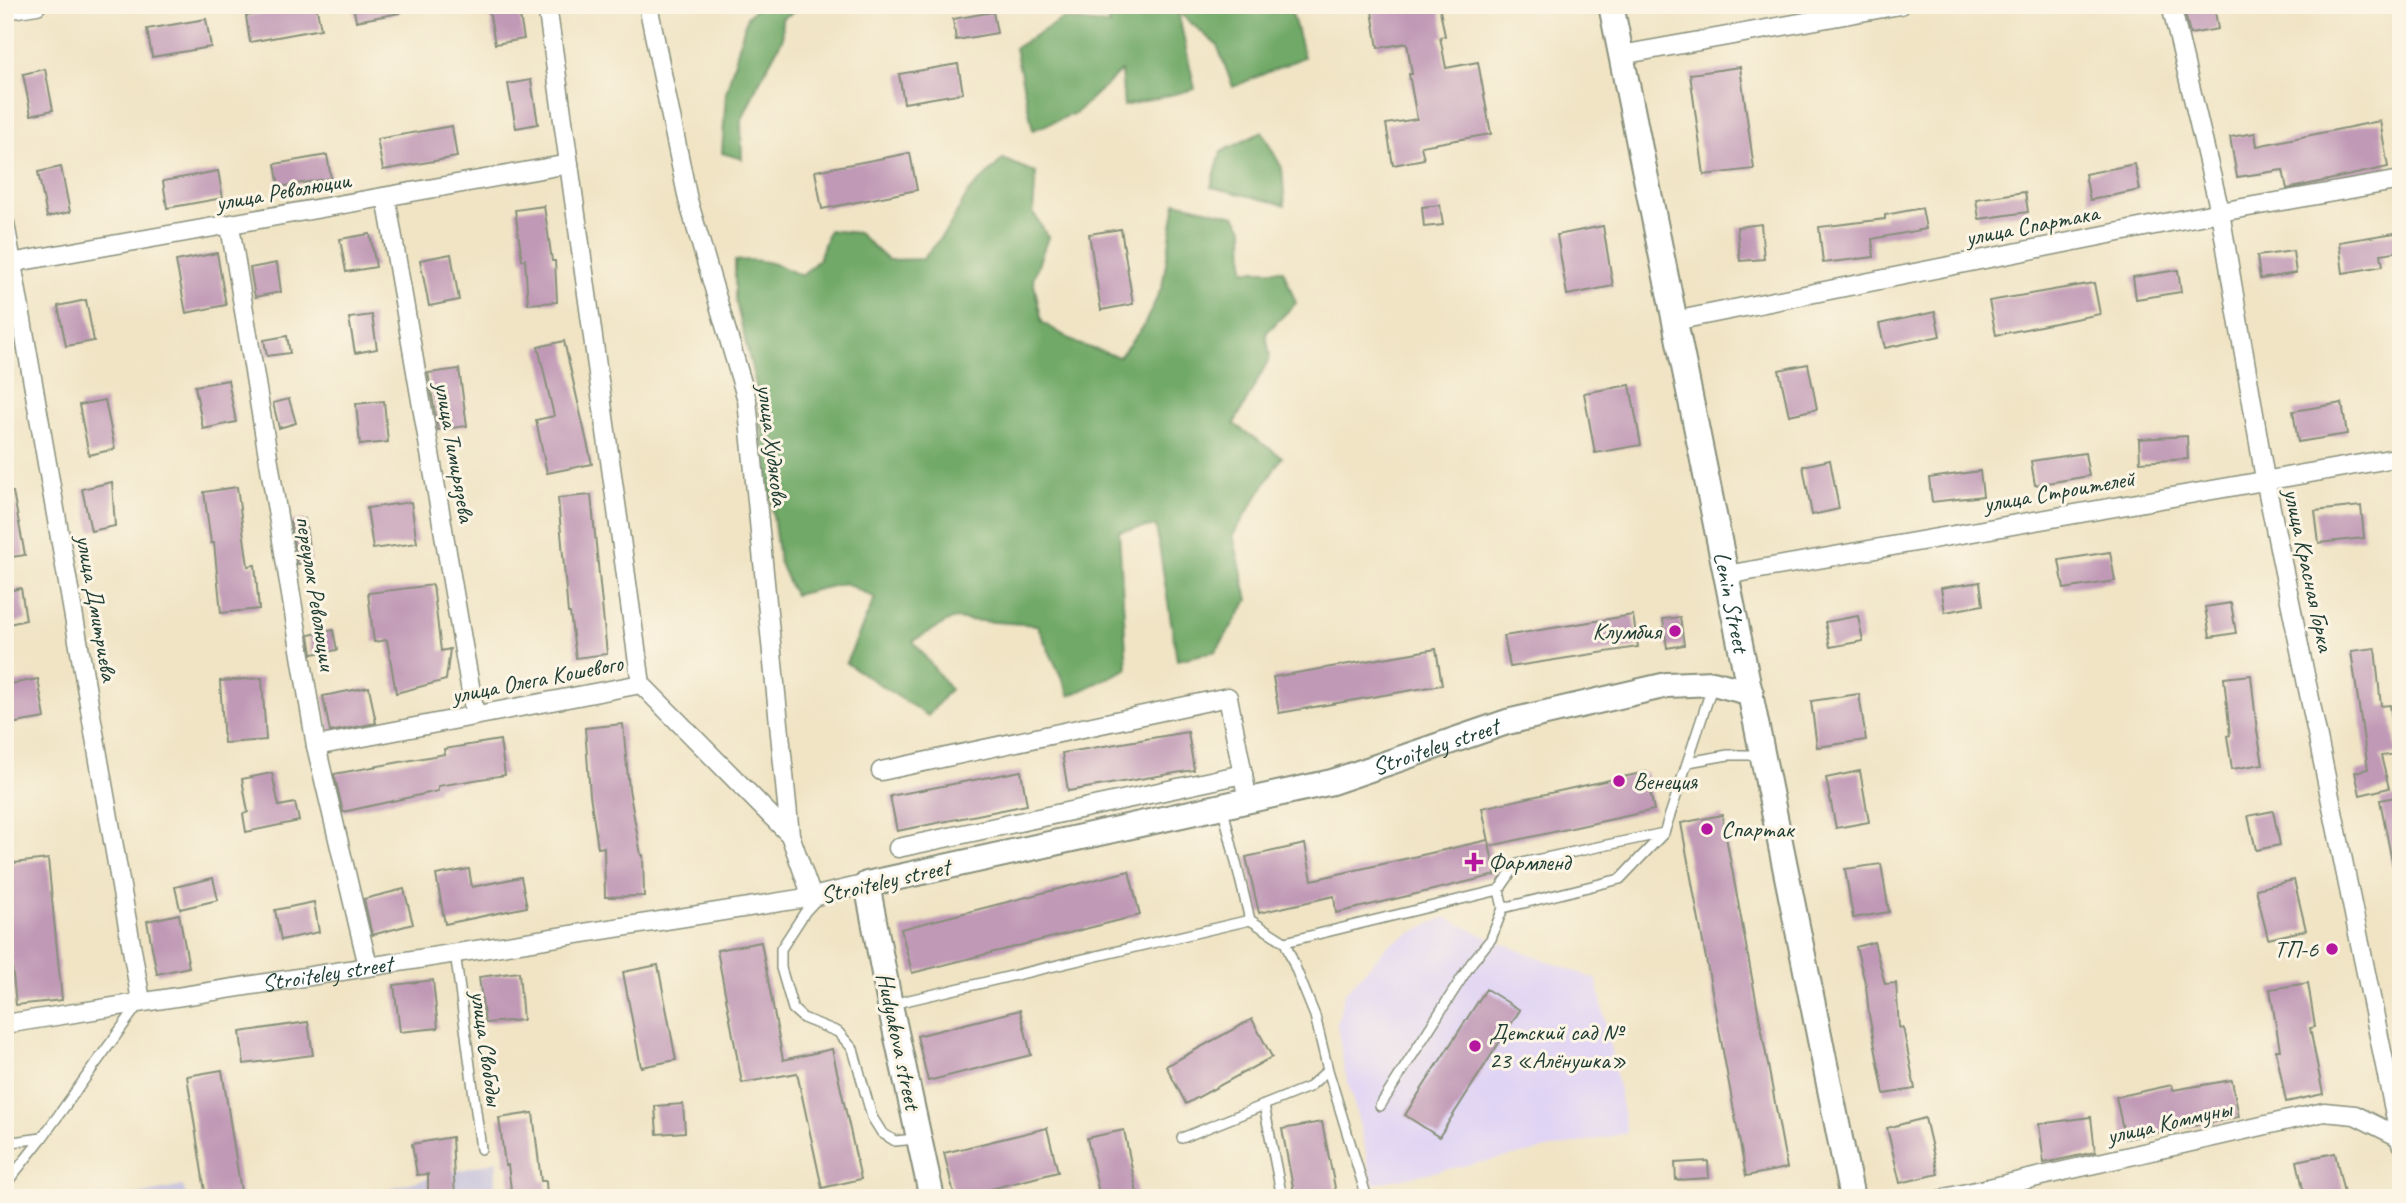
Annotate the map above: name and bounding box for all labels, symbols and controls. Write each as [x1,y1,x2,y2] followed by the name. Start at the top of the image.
[211,164,354,218] street label: улица Революции
[1961,197,2103,253] street label: улица Спартака
[428,377,482,526] street label: улица Тимирязева
[750,381,796,509] street label: улица Худякова
[1979,463,2139,519] street label: улица Строителей
[2277,484,2341,656] street label: улица Красная Горка
[289,514,343,675] street label: переулок Революции
[69,530,125,685] street label: улица Дмитриева
[1707,549,1757,657] street label: Lenin Street
[1593,616,1663,646] place label: Клумбия
[1667,623,1683,639] marker: Клумбия
[447,647,627,711] street label: улица Олега Кошевого
[1368,710,1505,782] street label: Stroiteley street
[1633,766,1698,796] place label: Венеция
[1611,773,1627,789] marker: Венеция
[1721,814,1795,844] place label: Спартак
[1699,821,1715,837] marker: Спартак
[1488,847,1573,877] place label: Фармленд
[818,851,955,910] street label: Stroiteley street
[1466,854,1482,870] marker: Фармленд
[2274,934,2319,964] place label: ТП-6
[2324,941,2340,957] marker: ТП-6
[260,948,397,998] street label: Stroiteley street
[870,970,929,1114] street label: Hudyakova street
[464,987,510,1110] street label: улица Свободы
[1489,1017,1627,1075] place label: Детский сад № 23 «Алёнушка»
[1467,1038,1483,1054] marker: Детский сад № 23 «Алёнушка»
[2102,1093,2236,1151] street label: улица Коммуны

